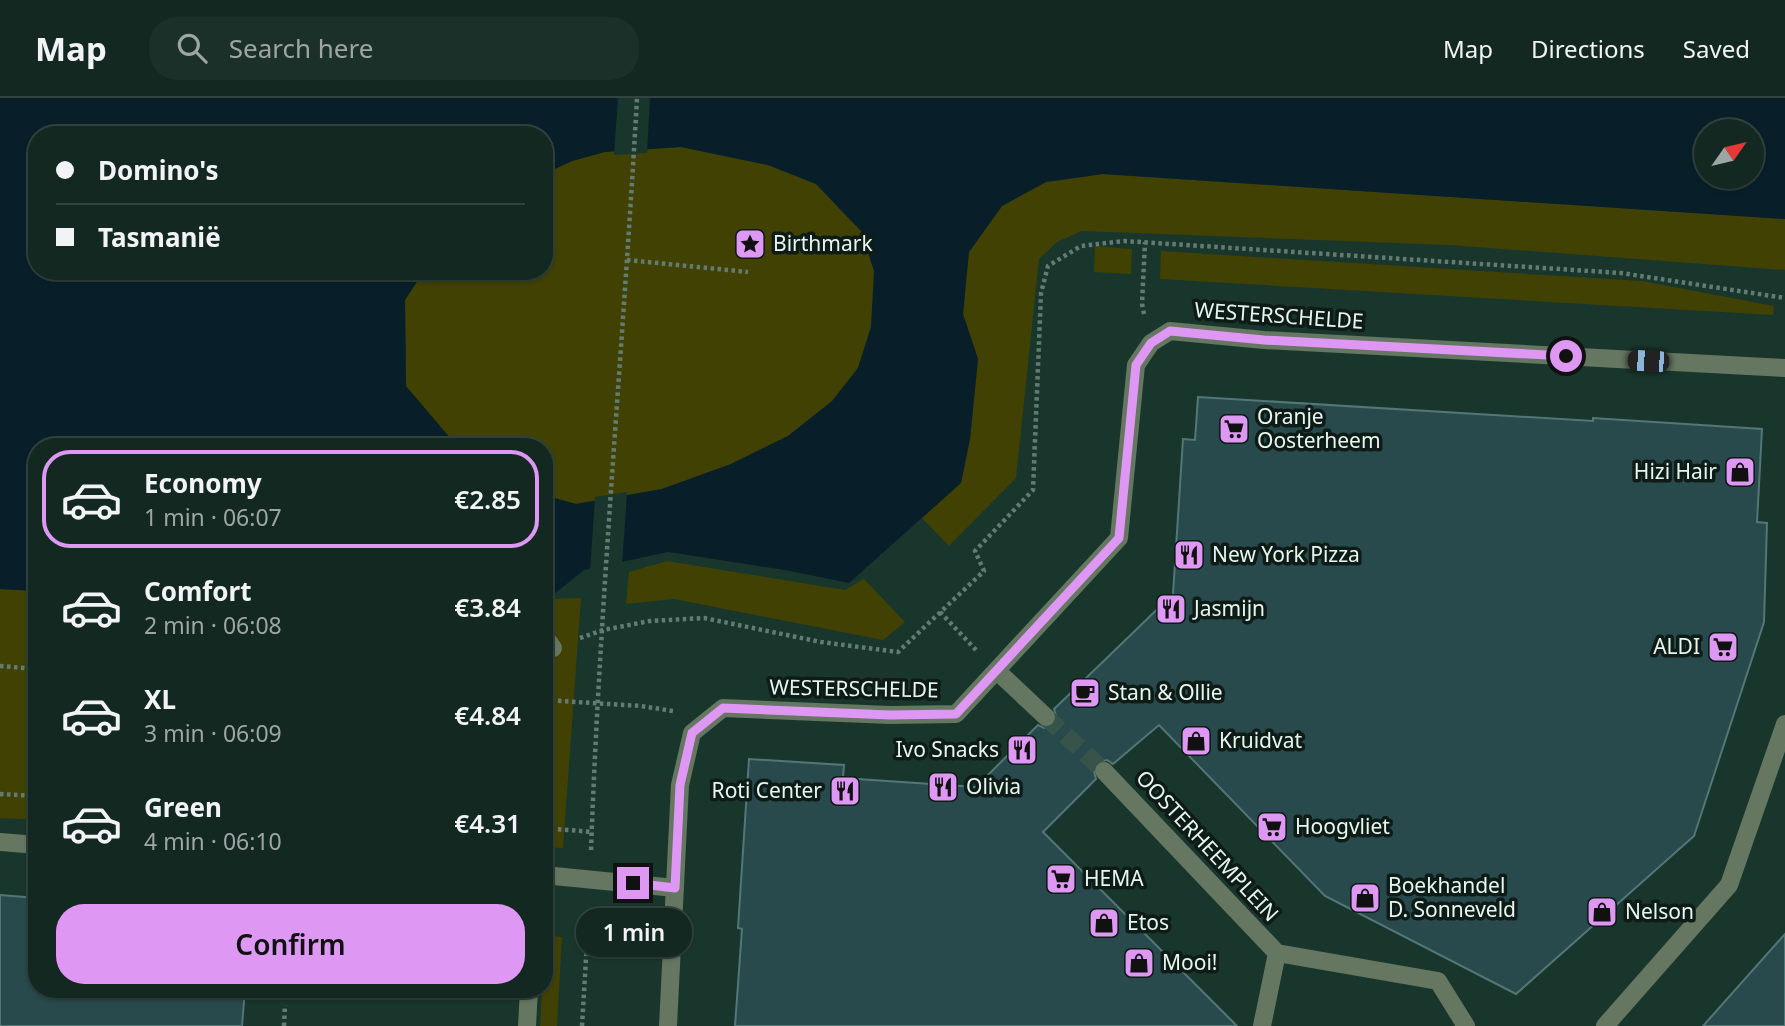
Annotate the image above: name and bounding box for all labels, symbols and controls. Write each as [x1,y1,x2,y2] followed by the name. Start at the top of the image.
[149,17,639,80] search box
[35,26,107,71] text: Map
[173,29,211,67] icon: search
[229,30,373,66] text: Search here
[1443,32,1493,65] text: Map
[1531,32,1645,65] text: Directions
[1683,32,1750,65] text: Saved
[1694,119,1764,189] north arrow
[1694,119,1764,189] map controls
[98,152,218,188] text: Domino's
[98,219,221,255] text: Tasmanië
[733,227,767,261] place icon: Birthmark
[773,229,873,257] place label: Birthmark
[1194,295,1364,335] street label: WESTERSCHELDE
[1550,340,1582,372] route start
[1627,349,1670,373] car
[1257,402,1381,454] place label: Oranje Oosterheem
[1217,412,1251,446] supermarket icon: Oranje Oosterheem
[1723,455,1757,489] shop icon: Hizi Hair
[1634,457,1717,485] place label: Hizi Hair
[144,465,262,501] text: Economy
[60,468,123,531] icon: car
[454,481,521,517] text: €2.85
[144,501,282,533] text: 1 min · 06:07
[1172,538,1206,572] restaurant icon: New York Pizza
[1212,540,1360,568] place label: New York Pizza
[144,573,252,609] text: Comfort
[60,576,123,639] icon: car
[454,589,521,625] text: €3.84
[1154,592,1188,626] restaurant icon: Jasmijn
[1192,594,1265,622] place label: Jasmijn
[144,609,282,641] text: 2 min · 06:08
[1706,630,1740,664] supermarket icon: ALDI
[1653,632,1700,660] place label: ALDI
[769,673,939,703] street label: WESTERSCHELDE
[1068,676,1102,710] cafe icon: Stan & Ollie
[1108,678,1223,706] place label: Stan & Ollie
[144,681,176,717] text: XL
[60,684,123,747] icon: car
[454,697,521,733] text: €4.84
[144,717,282,749] text: 3 min · 06:09
[1179,724,1213,758] shop icon: Kruidvat
[1219,726,1302,754] place label: Kruidvat
[1005,733,1039,767] restaurant icon: Ivo Snacks
[895,735,999,763] place label: Ivo Snacks
[1130,764,1285,927] street label: OOSTERHEEMPLEIN
[926,770,960,804] restaurant icon: Olivia
[966,772,1021,800] place label: Olivia
[828,774,862,808] restaurant icon: Roti Center
[712,776,822,804] place label: Roti Center
[144,789,222,825] text: Green
[60,792,123,855] icon: car
[454,805,521,841] text: €4.31
[1255,810,1289,844] supermarket icon: Hoogvliet
[1295,812,1390,840] place label: Hoogvliet
[144,825,282,857] text: 4 min · 06:10
[1044,862,1078,896] supermarket icon: HEMA
[1084,864,1144,892] place label: HEMA
[617,867,649,899] route end
[1388,871,1516,923] place label: Boekhandel D. Sonneveld
[1348,881,1382,915] shop icon: Boekhandel D. Sonneveld
[1585,895,1619,929] shop icon: Nelson
[1625,897,1694,925] place label: Nelson
[56,904,525,984] button: Confirm
[1087,906,1121,940] shop icon: Etos
[575,908,691,956] callout: 1 min
[1127,908,1169,936] place label: Etos
[603,916,665,948] text: 1 min
[1122,946,1156,980] shop icon: Mooi!
[1162,948,1218,976] place label: Mooi!

